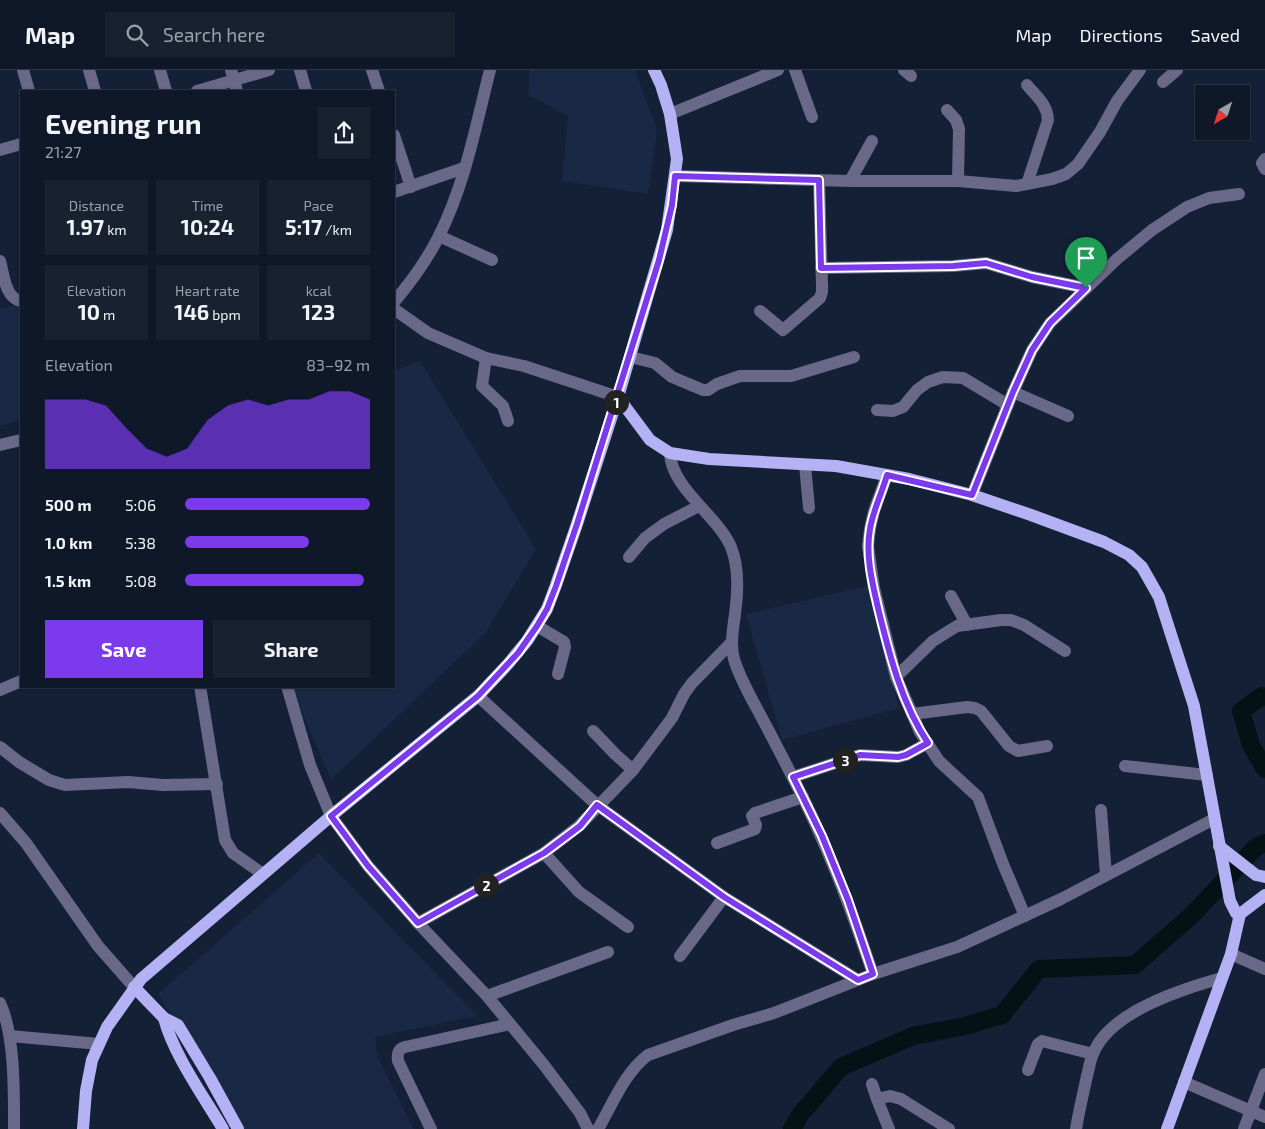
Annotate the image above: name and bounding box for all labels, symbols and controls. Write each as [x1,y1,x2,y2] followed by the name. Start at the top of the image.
[105,12,455,57] search box
[25,20,75,49] text: Map
[123,21,151,49] icon: search
[163,23,265,46] text: Search here
[1015,24,1052,46] text: Map
[1080,24,1163,46] text: Directions
[1191,24,1240,46] text: Saved
[1195,85,1250,140] north arrow
[1195,85,1250,140] map controls
[45,106,202,140] text: Evening run
[318,107,370,159] button: share
[45,142,81,161] text: 21:27
[69,197,124,214] text: Distance
[192,197,223,214] text: Time
[303,197,334,214] text: Pace
[66,214,104,239] text: 1.97
[181,214,234,239] text: 10:24
[285,214,322,239] text: 5:17
[104,221,127,238] text: km
[322,221,352,238] text: /km
[1065,237,1107,288] pin
[1072,244,1100,272] icon: arrive
[67,282,126,299] text: Elevation
[175,282,240,299] text: Heart rate
[306,282,331,299] text: kcal
[78,299,100,324] text: 10
[174,299,209,324] text: 146
[302,299,335,324] text: 123
[100,306,115,323] text: m
[209,306,241,323] text: bpm
[45,355,113,374] text: Elevation
[306,355,370,374] text: 83–92 m
[604,390,628,414] pin: 1
[613,394,620,411] text: 1
[45,495,92,514] text: 500 m
[125,495,156,514] text: 5:06
[45,533,92,552] text: 1.0 km
[125,533,156,552] text: 5:38
[45,571,91,590] text: 1.5 km
[125,571,157,590] text: 5:08
[45,620,203,678] button: Save
[213,620,370,678] button: Share
[832,748,858,772] pin: 3
[842,752,849,769] text: 3
[474,872,498,898] pin: 2
[482,877,491,894] text: 2

